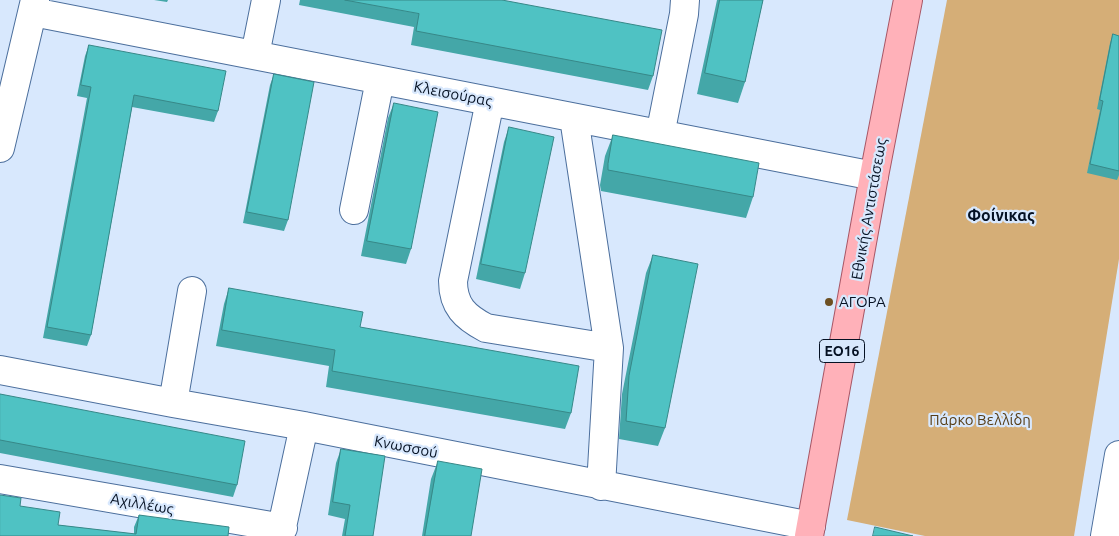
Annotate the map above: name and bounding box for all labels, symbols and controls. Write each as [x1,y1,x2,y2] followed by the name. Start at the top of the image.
[412,78,494,110] street label: Κλεισούρας
[848,137,890,281] street label: Εθνικής Αντιστάσεως
[967,206,1035,226] district label: Φοίνικας
[839,293,886,311] place label: ΑΓΟΡΑ
[823,296,835,308] marker: ΑΓΟΡΑ
[820,340,864,362] road number: ΕΟ16
[929,411,1031,429] park label: Πάρκο Βελλίδη
[373,432,439,462] street label: Κνωσσού
[109,490,175,518] street label: Αχιλλέως

